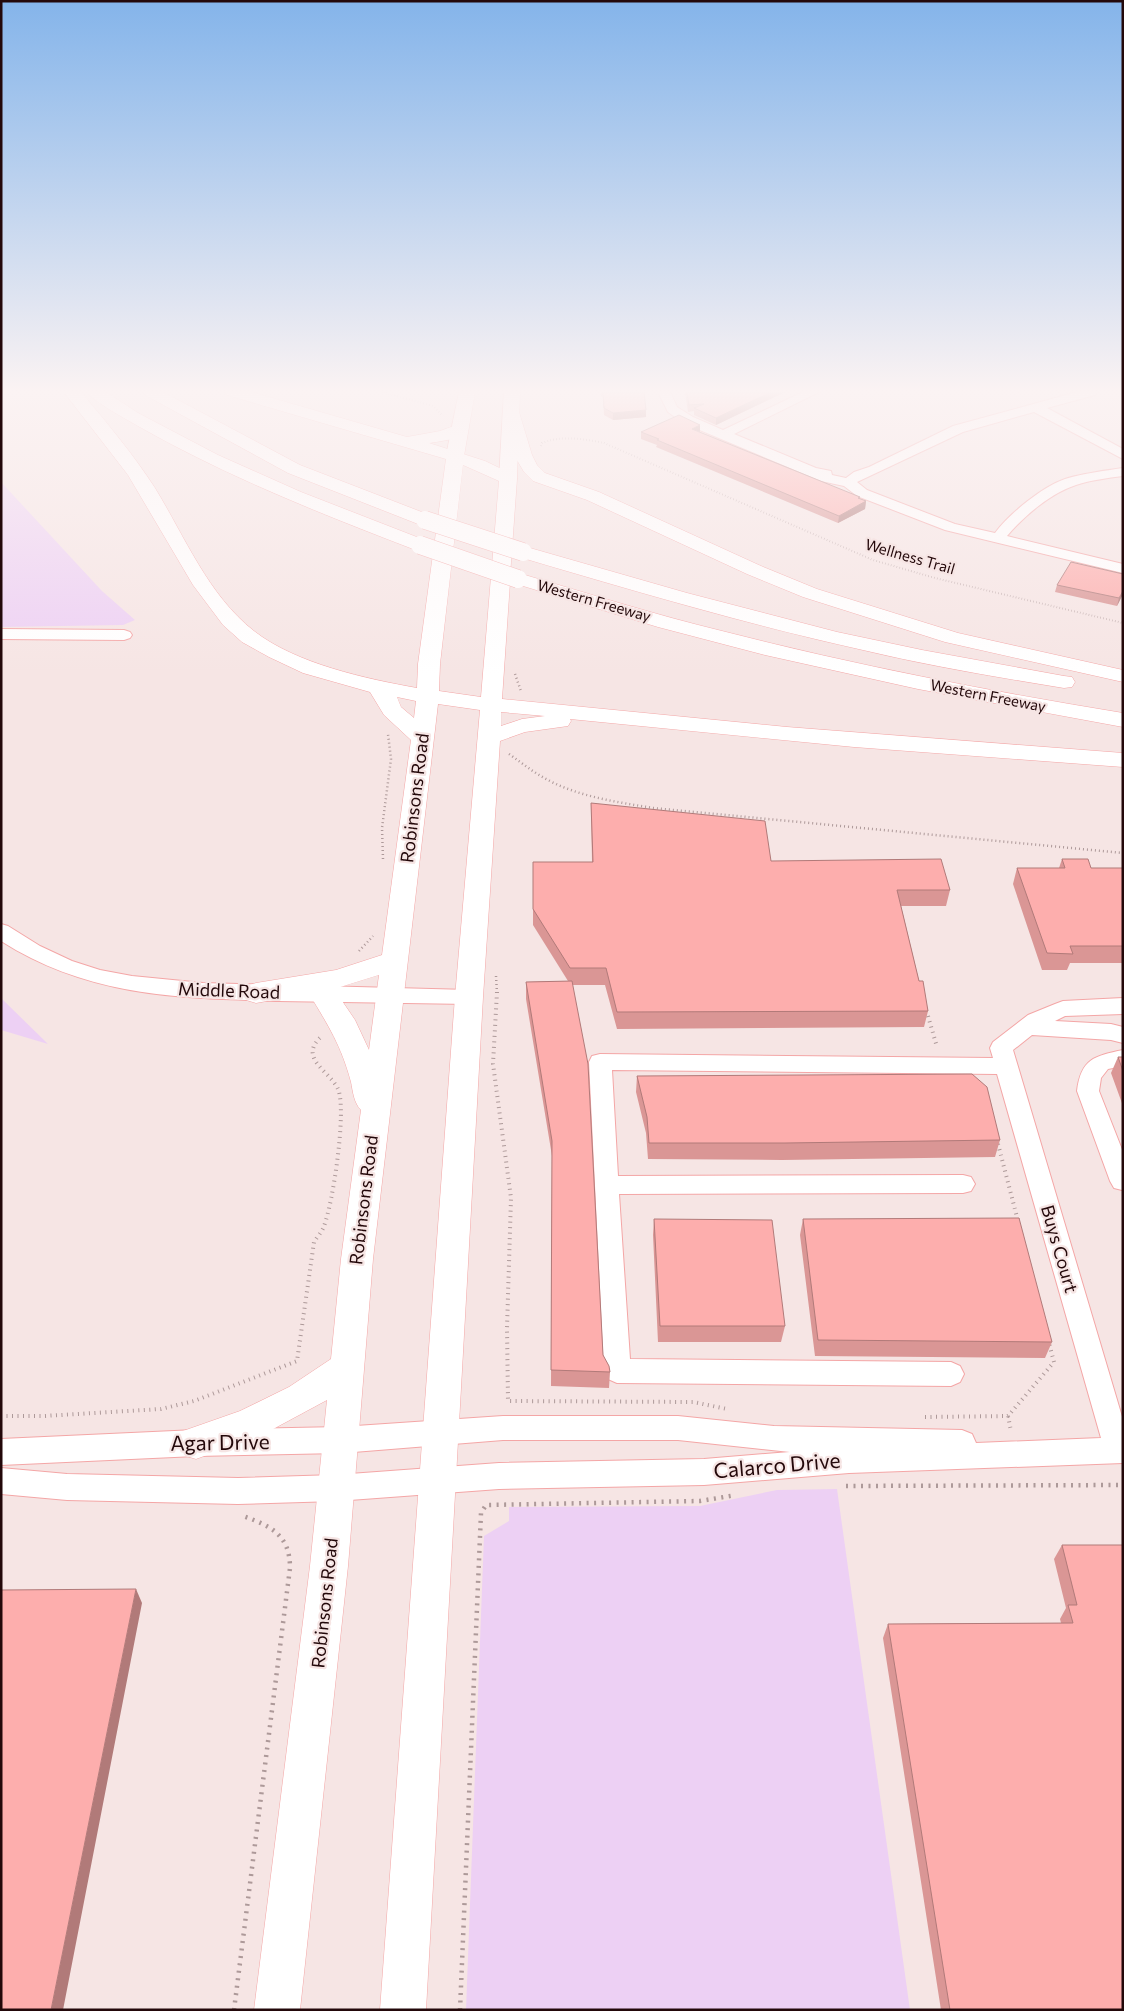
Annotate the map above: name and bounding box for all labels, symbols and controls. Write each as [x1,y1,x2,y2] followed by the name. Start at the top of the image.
[863,535,957,577] street label: Wellness Trail
[535,575,653,625] street label: Western Freeway
[929,675,1048,715] street label: Western Freeway
[395,732,433,864] street label: Robinsons Road
[178,977,280,1003] street label: Middle Road
[344,1134,382,1266] street label: Robinsons Road
[1037,1202,1083,1295] street label: Buys Court
[170,1428,270,1455] street label: Agar Drive
[712,1447,841,1483] street label: Calarco Drive
[306,1537,342,1669] street label: Robinsons Road

